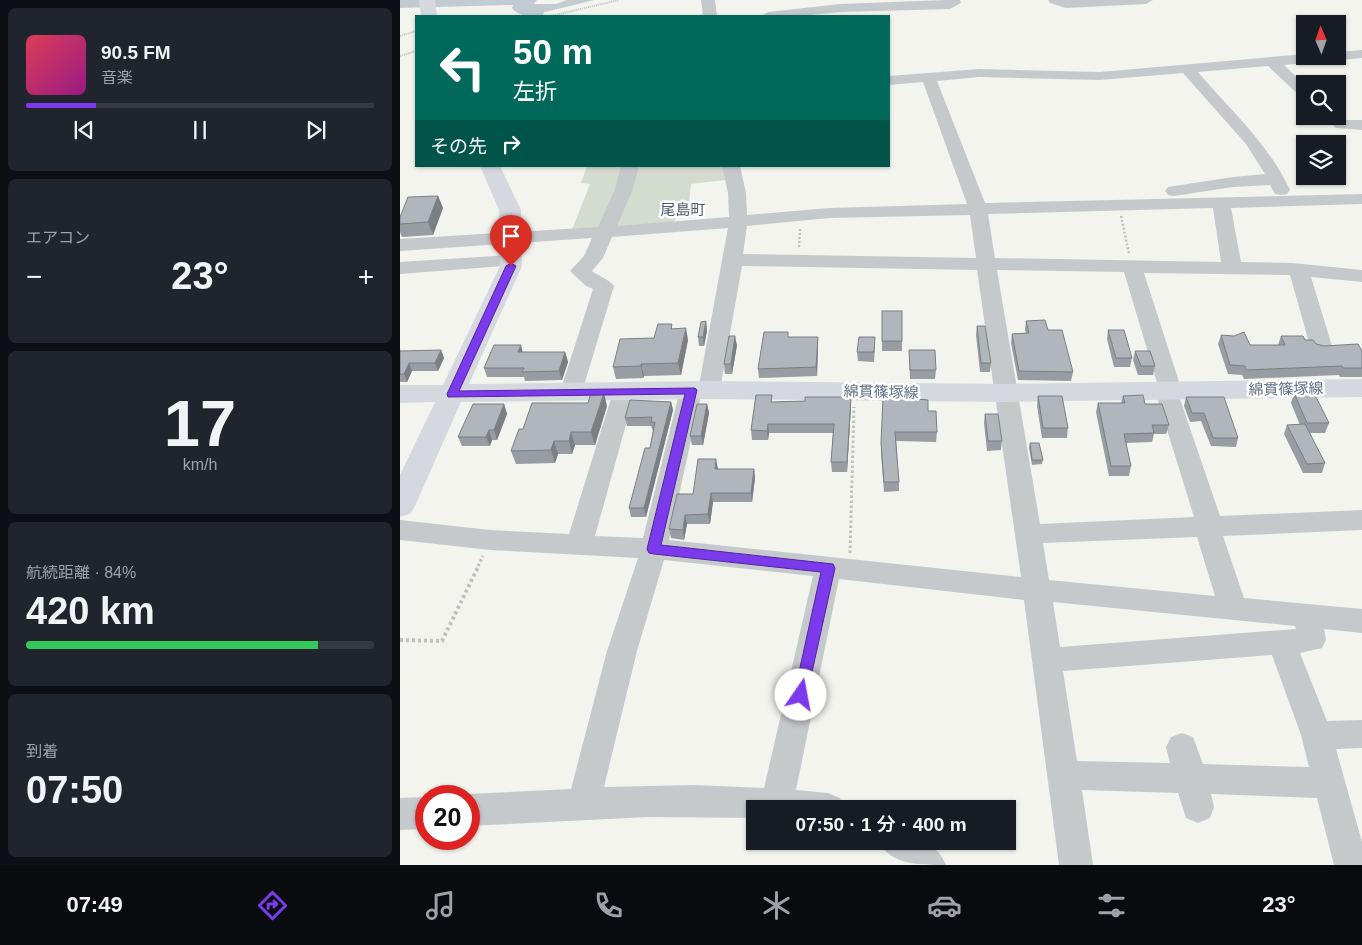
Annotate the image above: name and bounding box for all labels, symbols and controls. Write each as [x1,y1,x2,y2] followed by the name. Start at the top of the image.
[1296,15,1346,65] north arrow
[1296,15,1346,185] map controls
[513,32,593,71] text: 50 m
[430,35,495,100] icon: left
[101,42,171,63] text: 90.5 FM
[101,69,133,86] text: 音楽
[1296,75,1346,125] button: search
[513,79,557,104] text: 左折
[70,116,98,144] icon: previous
[186,116,214,144] icon: pause
[302,116,330,144] icon: next
[497,130,525,158] icon: right
[1296,135,1346,185] button: layers
[430,136,487,157] text: その先
[660,201,706,218] district label: 尾島町
[490,215,532,266] pin
[497,222,525,250] icon: arrive
[26,229,90,246] text: エアコン
[171,255,229,297] text: 23°
[26,261,42,292] text: −
[358,261,374,292] text: +
[1248,379,1324,398] street label: 綿貫篠塚線
[843,382,919,401] street label: 綿貫篠塚線
[164,387,236,460] text: 17
[183,456,217,473] text: km/h
[26,564,136,581] text: 航続距離 · 84%
[26,590,155,632] text: 420 km
[774,668,826,720] position arrow
[26,743,58,760] text: 到着
[26,769,123,811] text: 07:50
[415,785,480,850] speed limit sign: 20
[795,814,967,835] text: 07:50 · 1 分 · 400 m
[255,888,290,923] icon: directions
[423,888,458,923] icon: music
[591,888,626,923] icon: phone
[759,888,794,923] icon: climate
[927,888,962,923] icon: car
[1094,888,1129,923] icon: filters
[66,892,123,917] text: 07:49
[1262,892,1296,917] text: 23°

